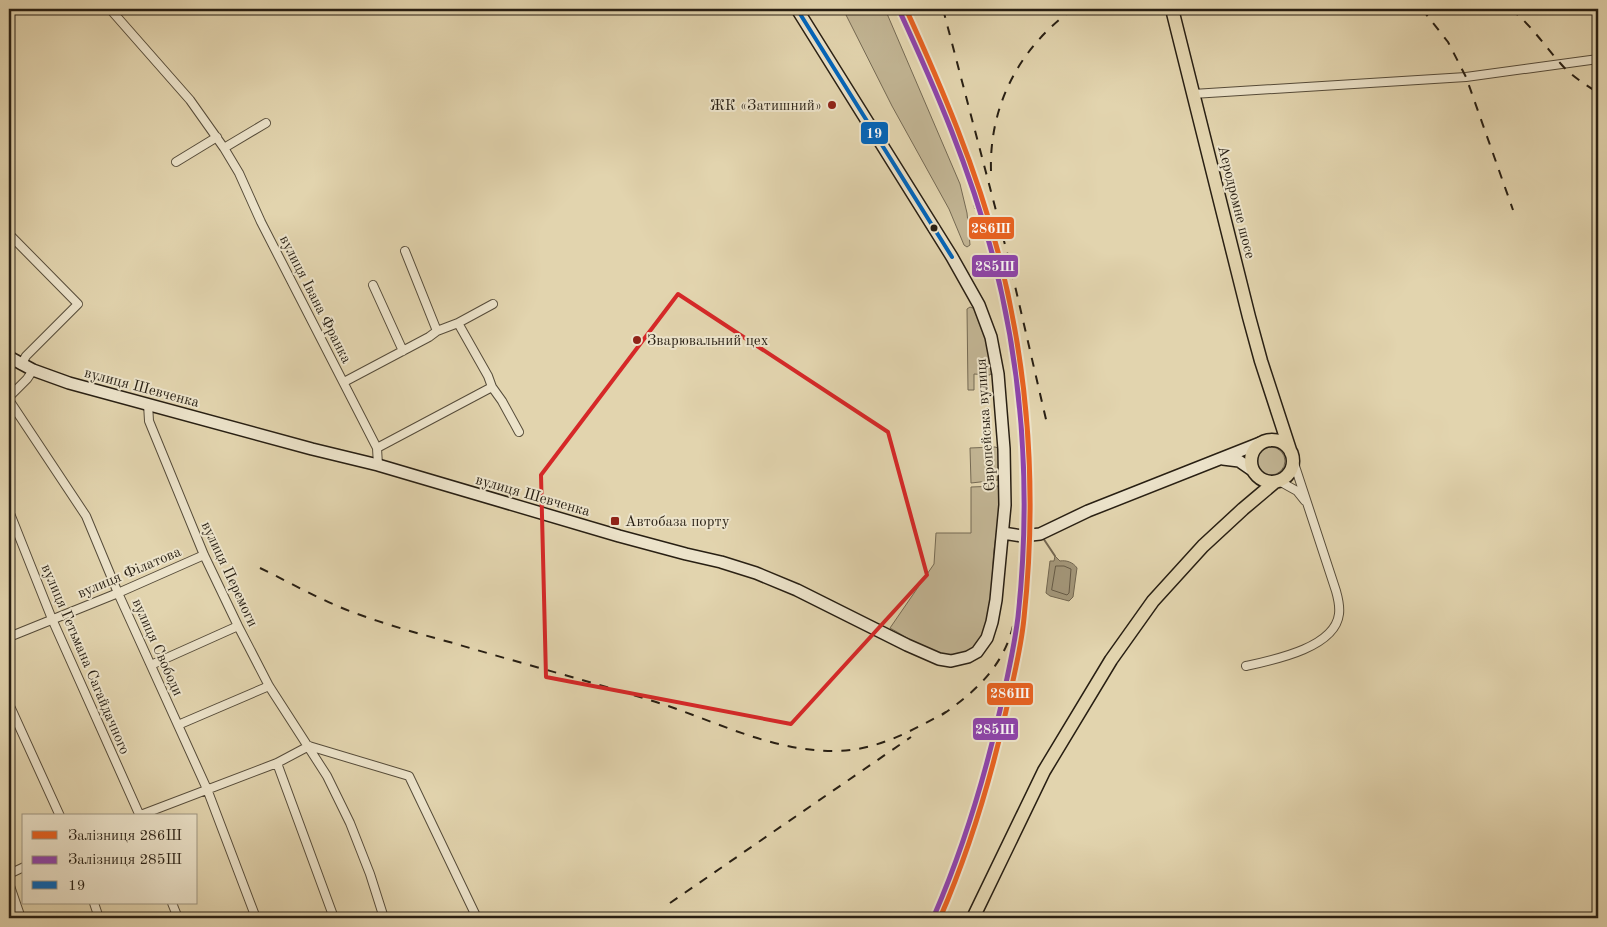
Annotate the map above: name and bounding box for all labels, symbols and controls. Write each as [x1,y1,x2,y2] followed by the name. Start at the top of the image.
[710,99,822,114] place label: ЖК «Затишний»
[826,99,838,111] marker: ЖК «Затишний»
[860,121,889,145] line badge: 19
[866,127,882,141] text: 19
[1214,144,1257,261] street label: Аеродромне шосе
[968,216,1015,240] line badge: 286Ш
[971,222,1011,236] text: 286Ш
[929,223,939,233] unlabelled marker
[276,233,354,367] street label: вулиця Івана Франка
[971,254,1019,278] line badge: 285Ш
[975,260,1015,274] text: 285Ш
[631,334,643,346] marker: Зварювальний цех
[647,334,769,349] place label: Зварювальний цех
[974,358,999,492] street label: Європейська вулиця
[83,366,201,411] street label: вулиця Шевченка
[474,473,592,520] street label: вулиця Шевченка
[609,515,621,527] marker: Автобаза порту
[625,515,730,530] place label: Автобаза порту
[198,520,260,630] street label: вулиця Перемоги
[76,545,184,602] street label: вулиця Філатова
[38,562,132,757] street label: вулиця Гетьмана Сагайдачного
[128,597,185,699] street label: вулиця Свободи
[986,682,1034,706] line badge: 286Ш
[990,687,1030,701] text: 286Ш
[972,717,1019,741] line badge: 285Ш
[975,723,1015,737] text: 285Ш
[22,814,198,904] legend
[68,829,182,844] text: Залізниця 286Ш
[68,853,182,868] text: Залізниця 285Ш
[68,879,85,894] text: 19

